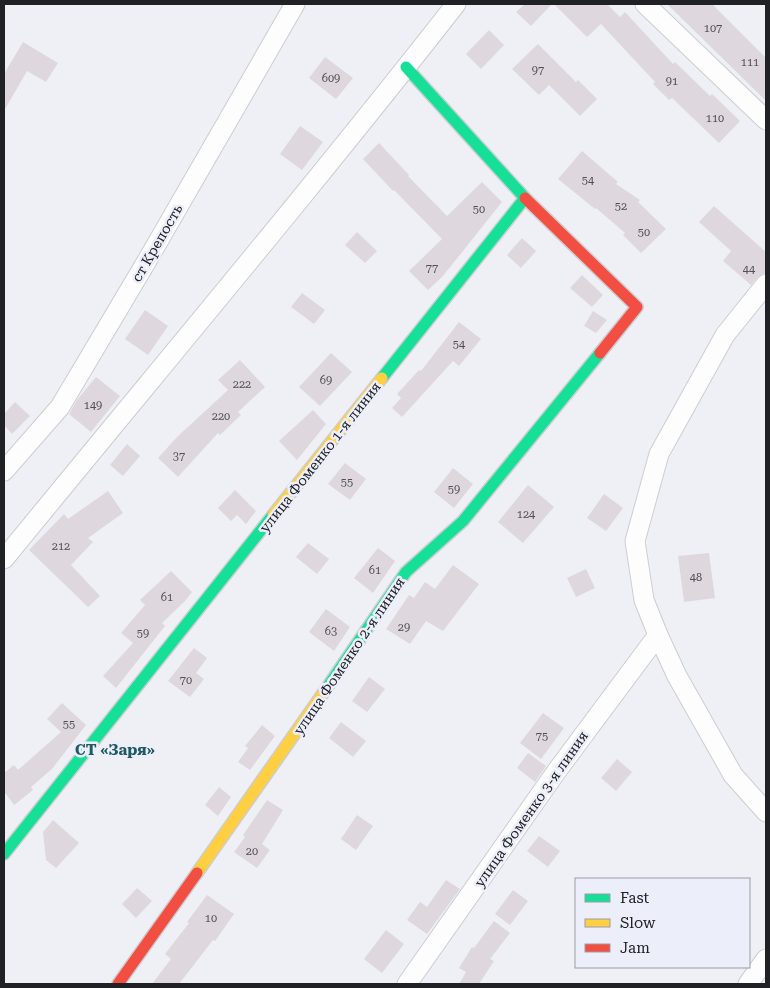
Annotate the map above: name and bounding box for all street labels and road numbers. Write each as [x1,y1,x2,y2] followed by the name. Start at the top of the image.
[128,201,186,285] street label: ст Крепость
[256,379,384,535] street label: улица Фоменко 1-я линия
[290,574,408,738] street label: улица Фоменко 2-я линия
[471,728,591,890] street label: улица Фоменко 3-я линия

